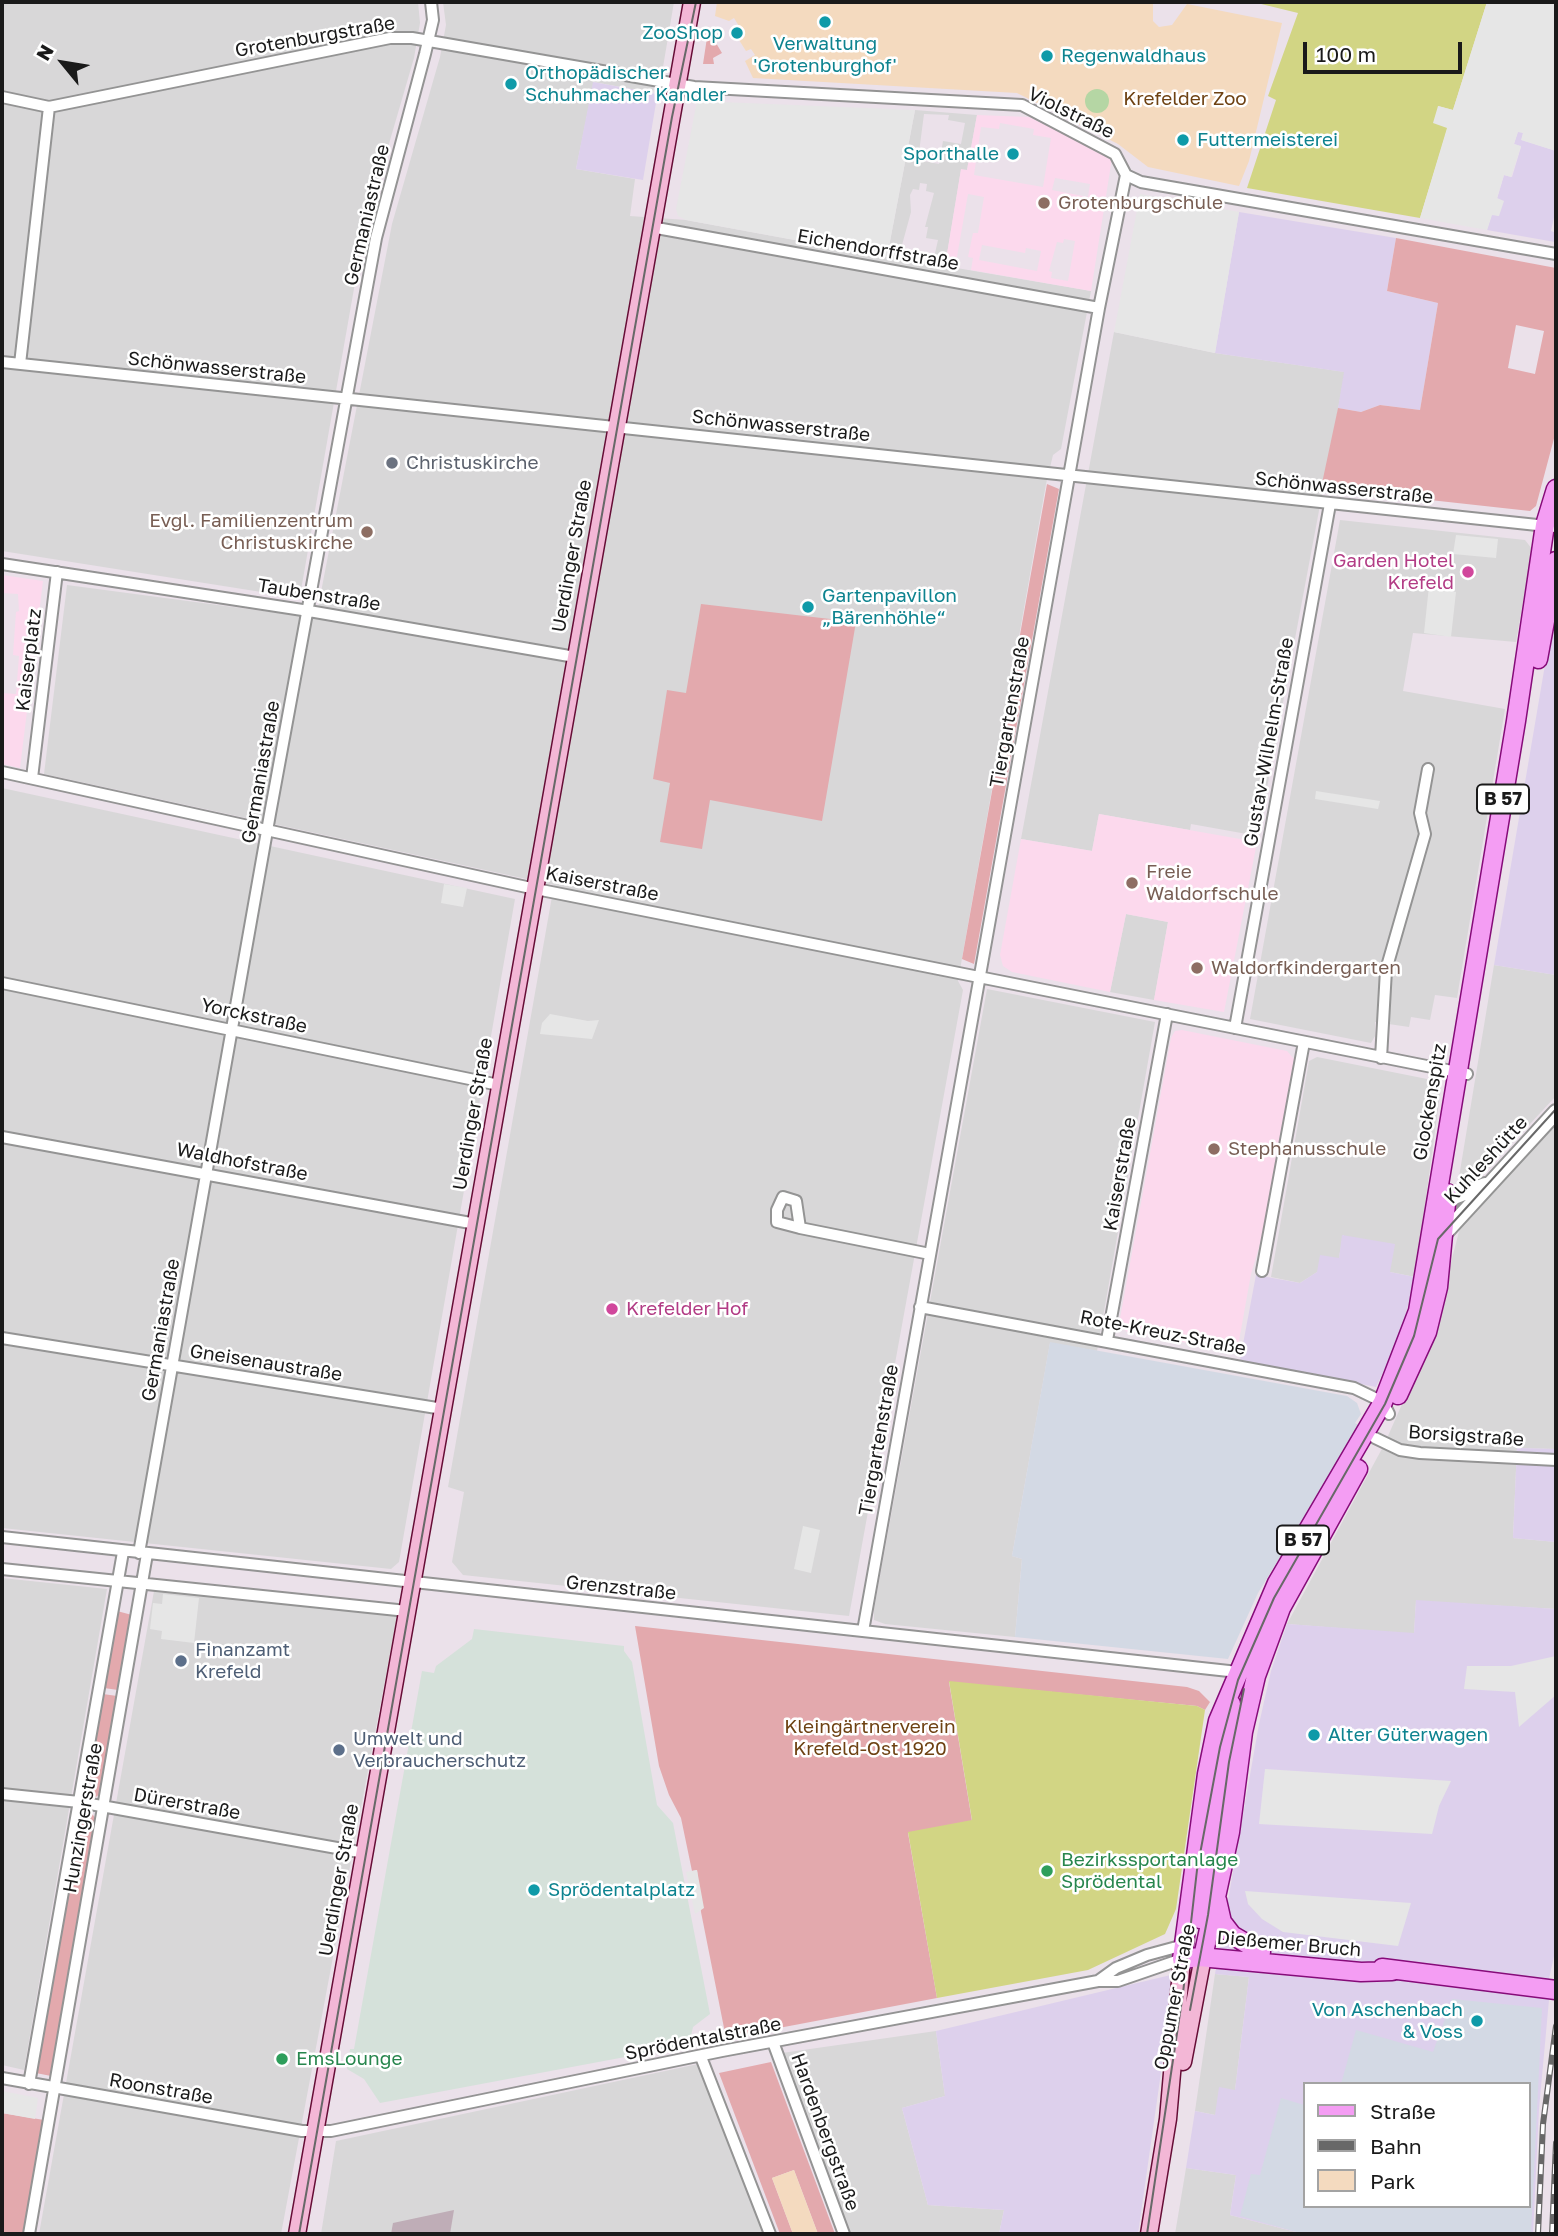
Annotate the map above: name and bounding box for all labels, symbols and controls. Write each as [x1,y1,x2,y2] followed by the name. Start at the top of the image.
[233,12,397,62] street label: Grotenburgstraße
[817,14,833,30] marker: Verwaltung 'Grotenburghof'
[642,22,723,44] place label: ZooShop
[729,25,745,41] marker: ZooShop
[28,28,98,98] north arrow
[1306,28,1465,72] scale bar
[753,33,897,77] place label: Verwaltung 'Grotenburghof'
[31,40,58,64] text: N
[1316,41,1376,67] text: 100 m
[1061,45,1206,67] place label: Regenwaldhaus
[1039,48,1055,64] marker: Regenwaldhaus
[525,62,726,106] place label: Orthopädischer Schuhmacher Kandler
[503,76,519,92] marker: Orthopädischer Schuhmacher Kandler
[1024,82,1118,144] street label: Violstraße
[1123,88,1247,110] park label: Krefelder Zoo
[1197,129,1338,151] place label: Futtermeisterei
[1175,132,1191,148] marker: Futtermeisterei
[340,142,394,288] street label: Germaniastraße
[903,143,999,165] place label: Sporthalle
[1005,146,1021,162] marker: Sporthalle
[1058,192,1223,214] place label: Grotenburgschule
[1036,195,1052,211] marker: Grotenburgschule
[795,225,961,275] street label: Eichendorffstraße
[127,347,307,389] street label: Schönwasserstraße
[691,405,871,447] street label: Schönwasserstraße
[406,452,538,474] place label: Christuskirche
[384,455,400,471] marker: Christuskirche
[1254,467,1434,509] street label: Schönwasserstraße
[547,478,597,634] street label: Uerdinger Straße
[149,510,353,554] place label: Evgl. Familienzentrum Christuskirche
[359,524,375,540] marker: Evgl. Familienzentrum Christuskirche
[1333,550,1454,594] place label: Garden Hotel Krefeld
[1460,564,1476,580] marker: Garden Hotel Krefeld
[256,574,382,616] street label: Taubenstraße
[822,585,957,629] place label: Gartenpavillon „Bärenhöhle“
[800,599,816,615] marker: Gartenpavillon „Bärenhöhle“
[11,607,47,713] street label: Kaiserplatz
[985,635,1035,789] street label: Tiergartenstraße
[1239,636,1299,848] street label: Gustav-Wilhelm-Straße
[237,699,285,845] street label: Germaniastraße
[1477,784,1529,814] road number: B 57
[1146,861,1278,905] place label: Freie Waldorfschule
[543,862,661,906] street label: Kaiserstraße
[1124,875,1140,891] marker: Freie Waldorfschule
[1211,957,1401,979] place label: Waldorfkindergarten
[1189,960,1205,976] marker: Waldorfkindergarten
[199,994,309,1038] street label: Yorckstraße
[448,1036,498,1192] street label: Uerdinger Straße
[1408,1042,1452,1162] street label: Glockenspitz
[1439,1111,1533,1209] street label: Kuhleshütte
[1099,1115,1141,1233] street label: Kaiserstraße
[174,1138,310,1186] street label: Waldhofstraße
[1228,1138,1386,1160] place label: Stephanusschule
[1206,1141,1222,1157] marker: Stephanusschule
[137,1257,185,1403] street label: Germaniastraße
[626,1298,748,1320] place label: Krefelder Hof
[604,1301,620,1317] marker: Krefelder Hof
[1078,1306,1248,1360] street label: Rote-Kreuz-Straße
[188,1340,344,1386] street label: Gneisenaustraße
[854,1363,904,1517] street label: Tiergartenstraße
[1407,1421,1525,1451] street label: Borsigstraße
[1277,1526,1329,1554] road number: B 57
[565,1571,677,1605] street label: Grenzstraße
[195,1639,290,1683] place label: Finanzamt Krefeld
[173,1653,189,1669] marker: Finanzamt Krefeld
[784,1716,956,1760] park label: Kleingärtnerverein Krefeld-Ost 1920
[1328,1724,1488,1746] place label: Alter Güterwagen
[1306,1727,1322,1743] marker: Alter Güterwagen
[353,1728,526,1772] place label: Umwelt und Verbraucherschutz
[59,1741,107,1895] street label: Hunzingerstraße
[331,1742,347,1758] marker: Umwelt und Verbraucherschutz
[132,1783,242,1825] street label: Dürerstraße
[314,1802,364,1958] street label: Uerdinger Straße
[1061,1849,1238,1893] place label: Bezirkssportanlage Sprödental
[1039,1863,1055,1879] marker: Bezirkssportanlage Sprödental
[548,1879,695,1901] place label: Sprödentalplatz
[526,1882,542,1898] marker: Sprödentalplatz
[1150,1922,1200,2072] street label: Oppumer Straße
[1216,1926,1362,1962] street label: Dießemer Bruch
[1312,1999,1463,2043] place label: Von Aschenbach & Voss
[623,2013,783,2065] street label: Sprödentalstraße
[1469,2013,1485,2029] marker: Von Aschenbach & Voss
[296,2048,402,2070] place label: EmsLounge
[786,2050,864,2214] street label: Hardenbergstraße
[274,2051,290,2067] marker: EmsLounge
[107,2069,215,2109] street label: Roonstraße
[1302,2082,1530,2208] legend
[1370,2098,1436,2124] text: Straße
[1370,2133,1422,2159] text: Bahn
[1370,2168,1415,2194] text: Park

